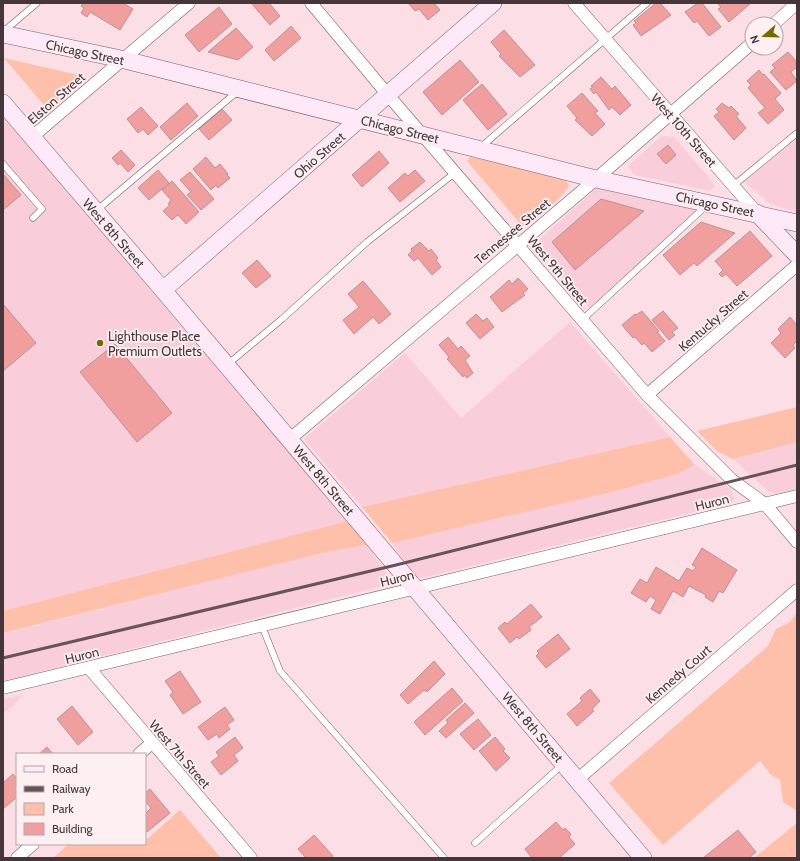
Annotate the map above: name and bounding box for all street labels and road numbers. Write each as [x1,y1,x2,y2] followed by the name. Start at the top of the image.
[44,36,126,68] street label: Chicago Street
[24,68,88,127] street label: Elston Street
[648,90,721,171] street label: West 10th Street
[359,112,441,147] street label: Chicago Street
[290,128,349,182] street label: Ohio Street
[674,188,756,220] street label: Chicago Street
[471,194,554,267] street label: Tennessee Street
[79,195,149,271] street label: West 8th Street
[524,232,592,309] street label: West 9th Street
[675,285,751,354] street label: Kentucky Street
[290,442,358,519] street label: West 8th Street
[693,490,731,514] street label: Huron
[378,566,416,590] street label: Huron
[642,641,715,707] street label: Kennedy Court
[63,643,101,667] street label: Huron
[499,689,567,766] street label: West 8th Street
[146,717,214,792] street label: West 7th Street

